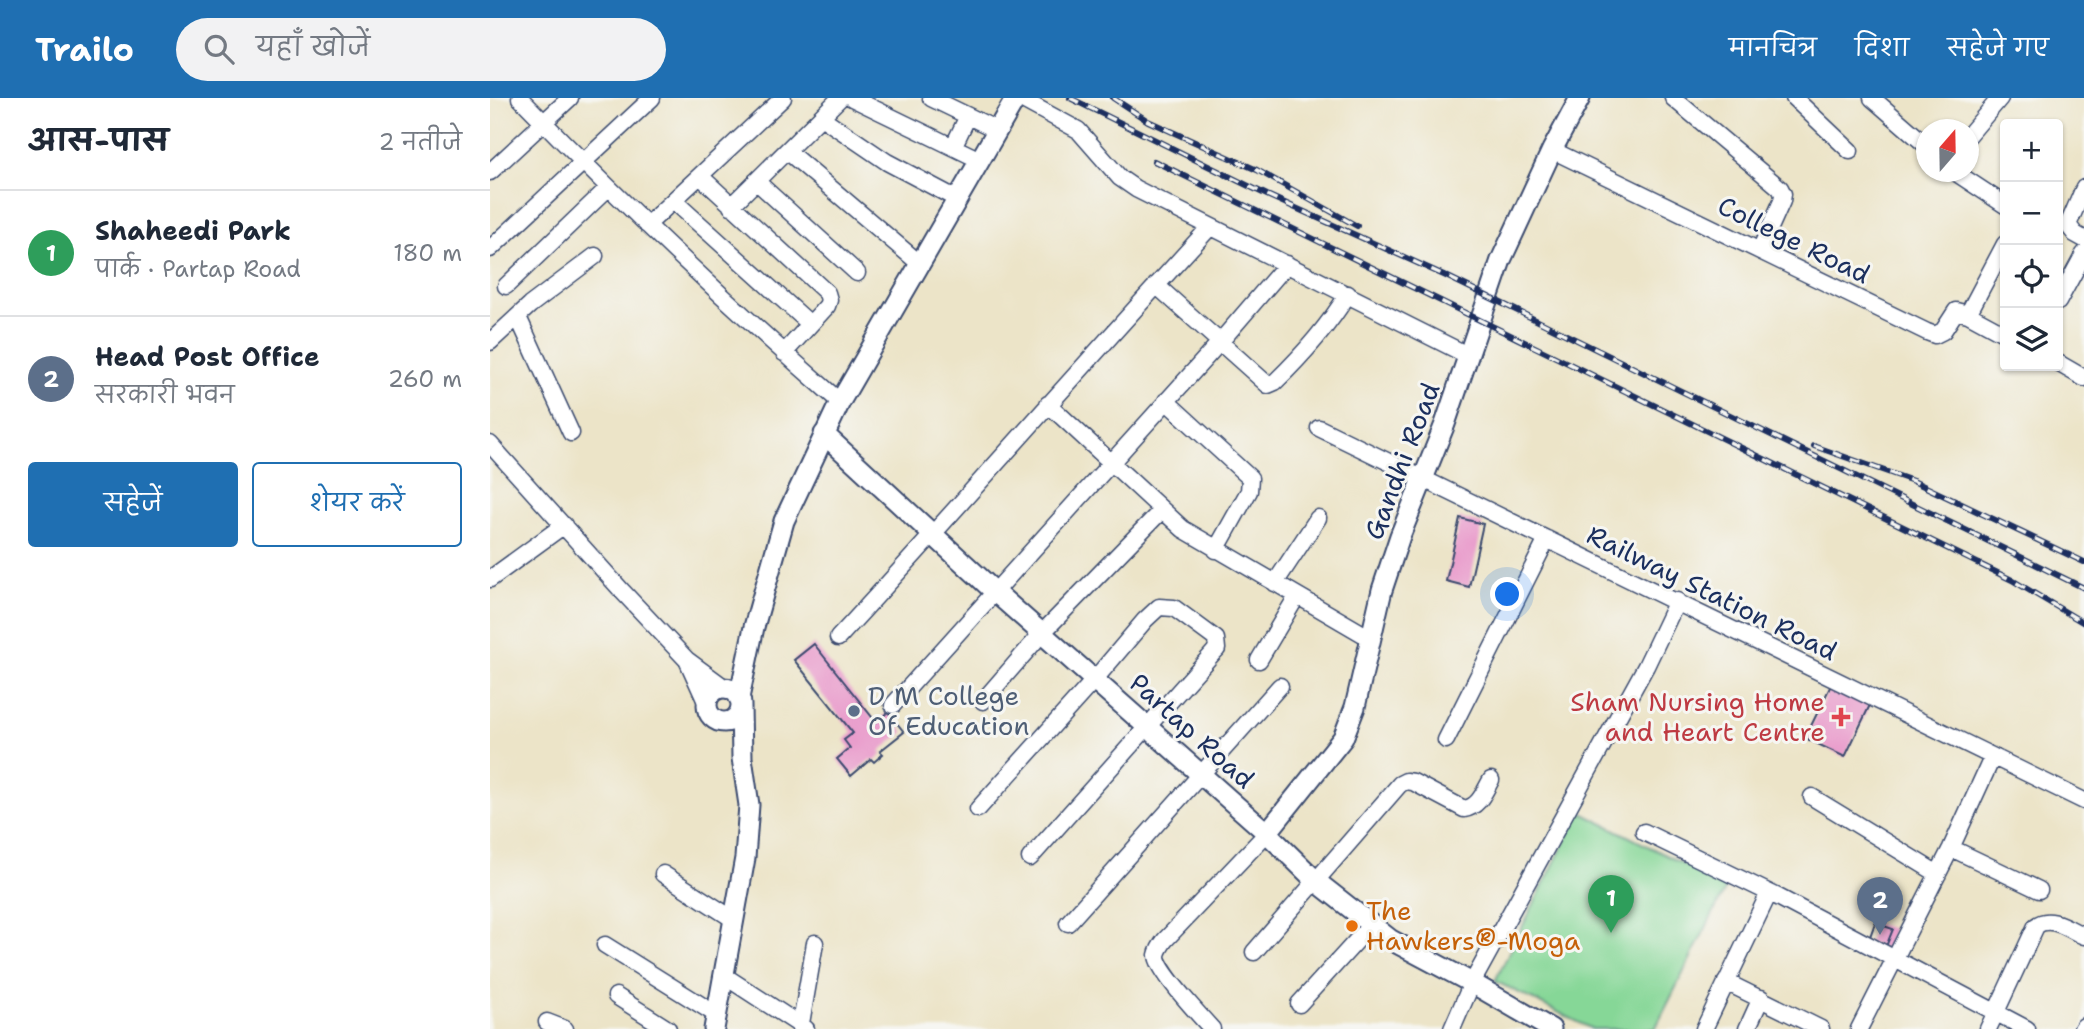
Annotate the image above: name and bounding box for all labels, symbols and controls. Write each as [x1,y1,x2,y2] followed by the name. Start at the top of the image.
[176,18,666,81] search box
[35,27,134,72] text: Trailo
[256,29,370,64] text: यहाँ खोजें
[200,30,238,68] icon: search
[1729,32,1817,64] text: मानचित्र
[1855,32,1909,64] text: दिशा
[1947,32,2049,64] text: सहेजे गए
[1916,119,1979,182] north arrow
[2000,119,2063,371] map controls
[2000,119,2063,182] button: +
[28,120,169,161] text: आस-पास
[378,127,462,157] text: 2 नतीजे
[2000,182,2063,245] button: −
[1712,188,1876,292] street label: College Road
[95,213,291,248] text: Shaheedi Park
[46,238,56,268] text: 1
[393,238,462,268] text: 180 m
[2000,245,2063,308] button: locate
[95,254,301,284] text: पार्क · Partap Road
[2000,308,2063,371] button: layers
[95,339,320,374] text: Head Post Office
[43,364,59,394] text: 2
[388,364,462,394] text: 260 m
[1356,377,1448,544] street label: Gandhi Road
[95,380,234,410] text: सरकारी भवन
[28,462,238,547] button: सहेजें
[252,462,462,547] button: शेयर करें
[1581,517,1843,668] street label: Railway Station Road
[1490,577,1524,611] your location
[1122,665,1262,796] street label: Partap Road
[868,678,1030,743] place label: D M College Of Education
[1570,684,1825,749] place label: Sham Nursing Home and Heart Centre
[846,703,862,719] marker: D M College Of Education
[1831,707,1851,727] marker: Sham Nursing Home and Heart Centre
[1588,875,1634,933] pin: 1
[1857,877,1903,935] pin: 2
[1366,893,1580,958] place label: The Hawkers®-Moga
[1344,918,1360,934] marker: The Hawkers®-Moga

